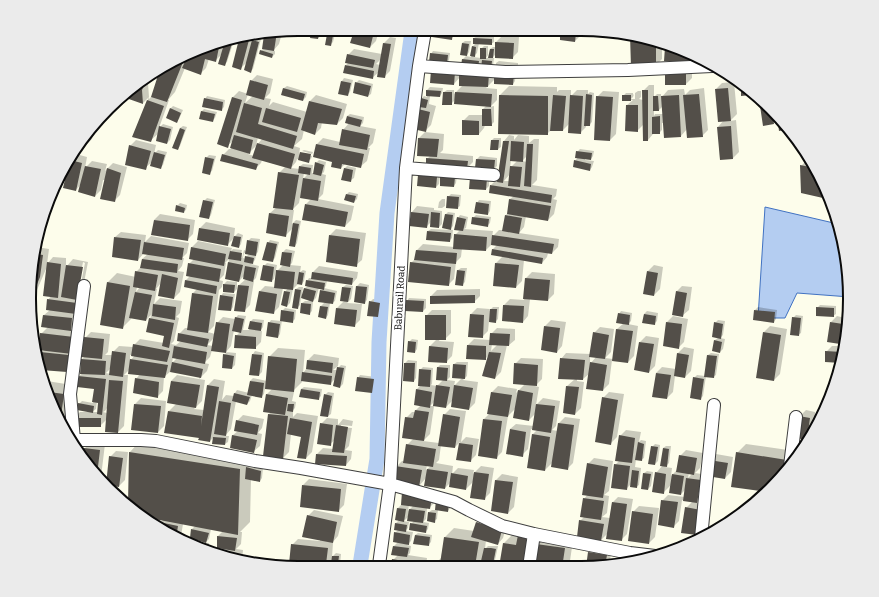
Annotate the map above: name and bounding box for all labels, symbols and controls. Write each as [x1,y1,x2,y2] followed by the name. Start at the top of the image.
[392,265,408,331] street label: Baburail Road

